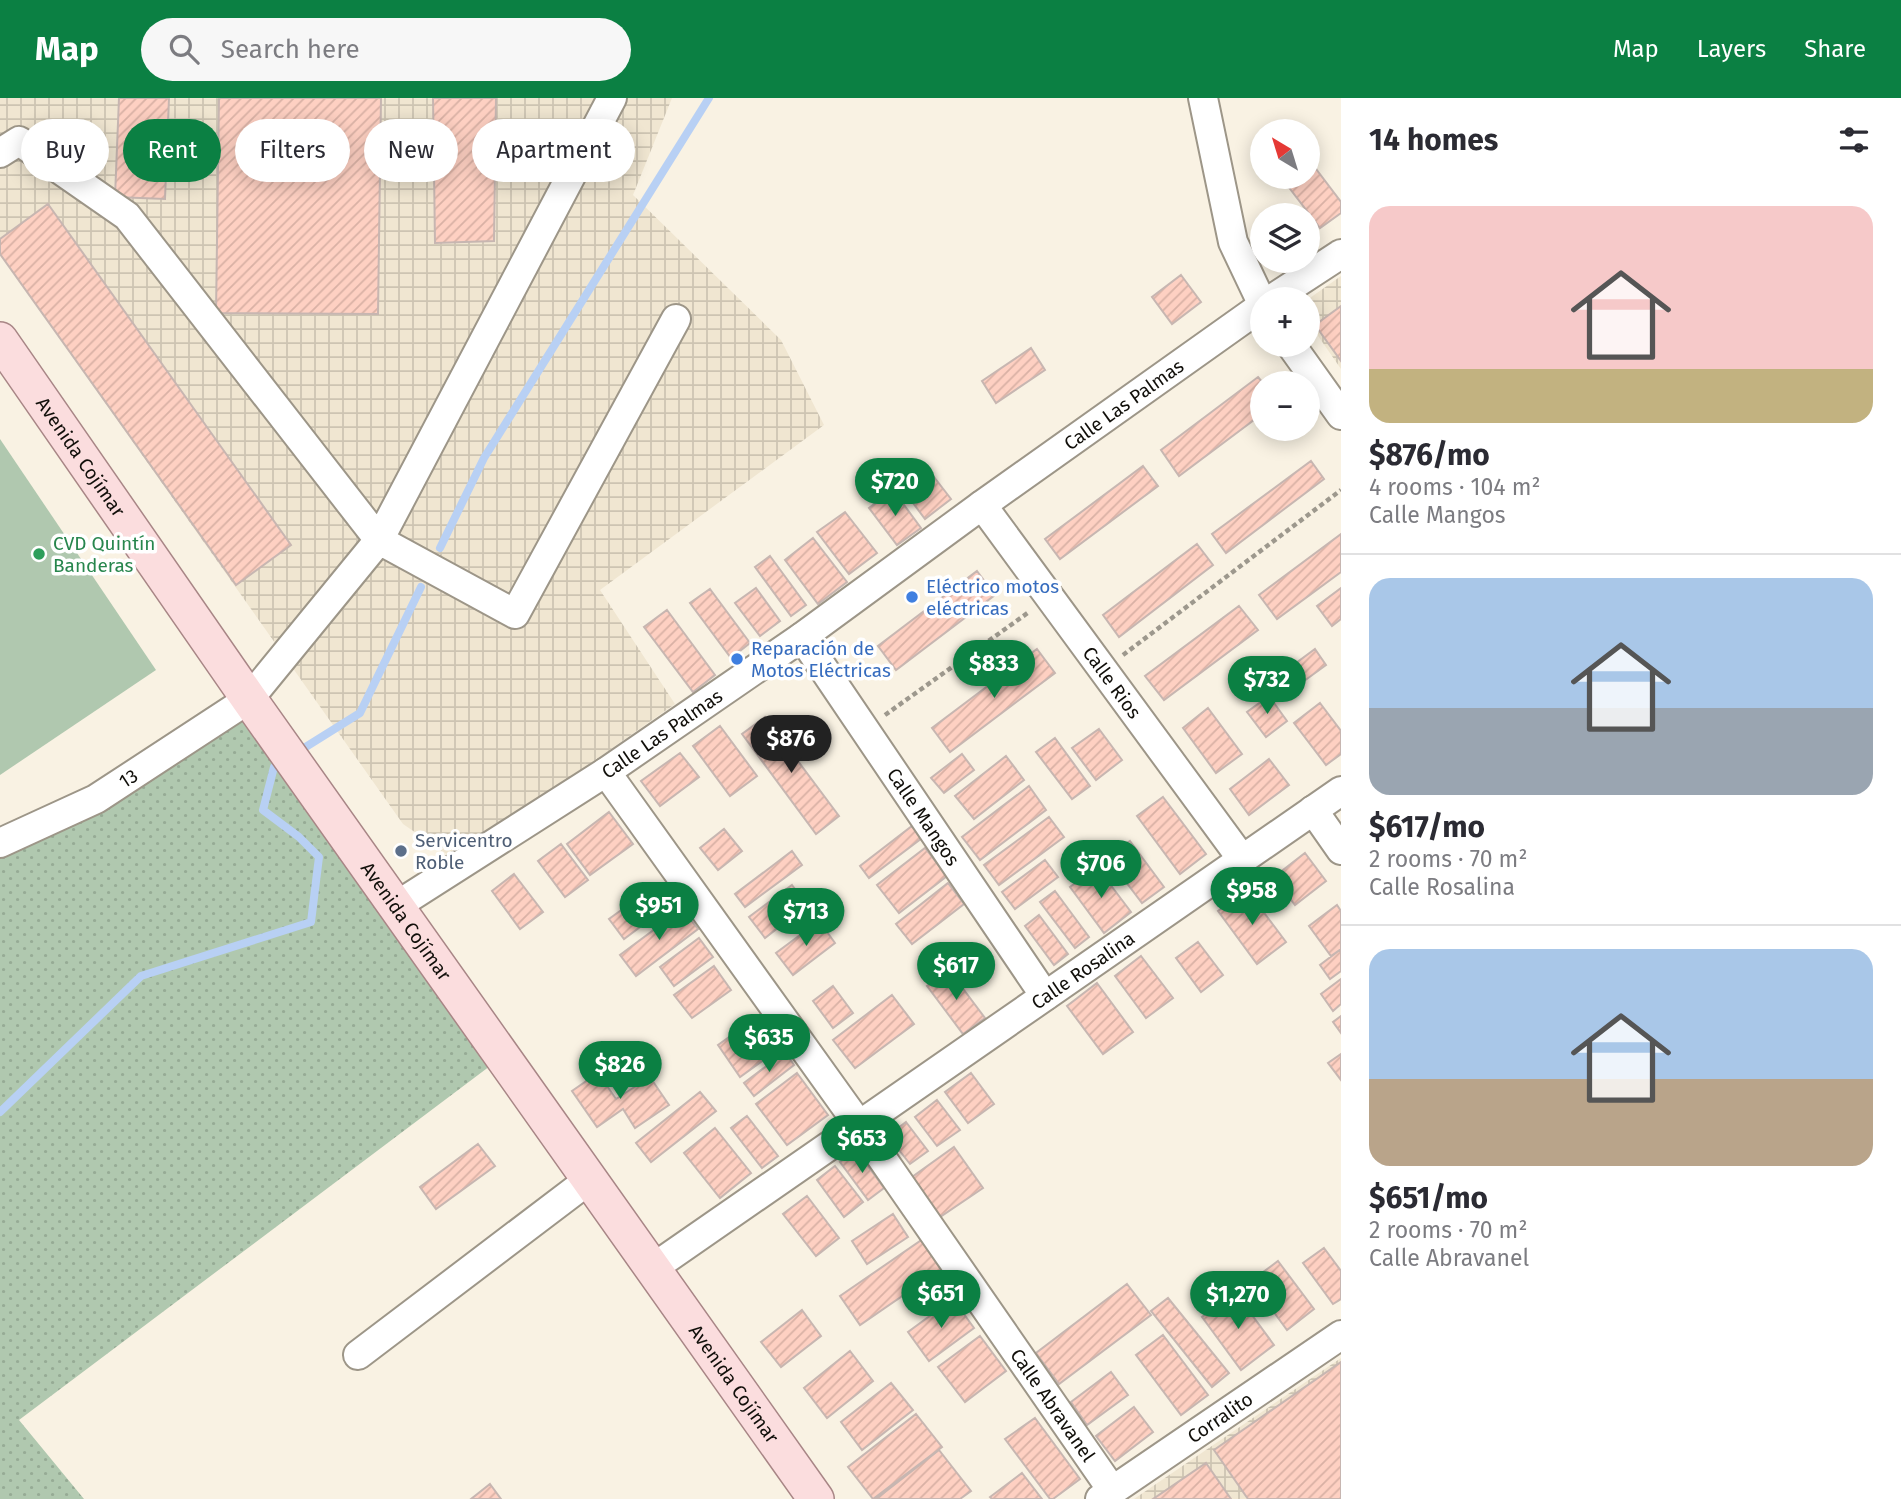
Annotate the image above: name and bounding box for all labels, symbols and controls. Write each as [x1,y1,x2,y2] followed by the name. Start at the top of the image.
[141,18,631,81] search box
[35,29,99,69] text: Map
[165,30,203,68] icon: search
[221,34,360,65] text: Search here
[1613,35,1659,63] text: Map
[1697,35,1766,63] text: Layers
[1804,35,1866,63] text: Share
[21,119,109,182] chip: Buy
[123,119,221,182] chip: Rent
[235,119,350,182] chip: Filters
[364,119,458,182] chip: New
[472,119,635,182] chip: Apartment
[1250,119,1320,189] north arrow
[1250,119,1320,441] map controls
[1835,121,1873,159] icon: filters
[1369,122,1498,158] text: 14 homes
[1250,203,1320,273] button: layers
[1558,252,1684,378] icon: home
[1250,287,1320,357] button: +
[1059,354,1188,455] street label: Calle Las Palmas
[1250,371,1320,441] button: −
[32,393,131,521] street label: Avenida Cojímar
[1369,437,1490,473] text: $876/mo
[854,458,936,518] pin: $720
[871,467,919,495] text: $720
[1369,473,1540,501] text: 4 rooms · 104 m²
[1369,501,1506,529] text: Calle Mangos
[53,532,156,577] place label: CVD Quintín Banderas
[31,546,47,562] marker: CVD Quintín Banderas
[926,575,1059,620] place label: Eléctrico motos eléctricas
[904,589,920,605] marker: Eléctrico motos eléctricas
[1558,624,1684,750] icon: home
[751,637,891,682] place label: Reparación de Motos Eléctricas
[953,640,1035,700] pin: $833
[1078,642,1146,723] street label: Calle Rios
[969,649,1019,677] text: $833
[729,651,745,667] marker: Reparación de Motos Eléctricas
[1226,656,1308,716] pin: $732
[1244,665,1290,693] text: $732
[597,684,727,783] street label: Calle Las Palmas
[750,716,832,775] pin: $876
[767,724,815,752] text: $876
[114,764,142,792] street label: 13
[882,764,965,870] street label: Calle Mangos
[1369,809,1485,845] text: $617/mo
[415,829,513,874] place label: Servicentro Roble
[1060,840,1142,900] pin: $706
[393,843,409,859] marker: Servicentro Roble
[1369,845,1527,873] text: 2 rooms · 70 m²
[1076,849,1126,877] text: $706
[356,857,457,985] street label: Avenida Cojímar
[1211,868,1293,927] pin: $958
[1369,873,1515,901] text: Calle Rosalina
[1227,876,1277,904] text: $958
[618,882,700,942] pin: $951
[765,888,847,948] pin: $713
[636,891,682,919] text: $951
[783,897,829,925] text: $713
[1027,926,1139,1014] street label: Calle Rosalina
[915,942,997,1002] pin: $617
[933,951,979,979] text: $617
[1558,995,1684,1121] icon: home
[728,1014,810,1074] pin: $635
[744,1023,794,1051] text: $635
[579,1042,661,1101] pin: $826
[595,1050,645,1078] text: $826
[821,1116,903,1175] pin: $653
[837,1124,887,1152] text: $653
[1369,1180,1488,1216] text: $651/mo
[1369,1216,1527,1244] text: 2 rooms · 70 m²
[1369,1244,1529,1272] text: Calle Abravanel
[900,1270,982,1330] pin: $651
[1181,1272,1295,1331] pin: $1,270
[917,1279,965,1307] text: $651
[1206,1280,1270,1308] text: $1,270
[684,1320,784,1448] street label: Avenida Cojímar
[1006,1344,1101,1466] street label: Calle Abravanel
[1183,1387,1257,1448] street label: Corralito

